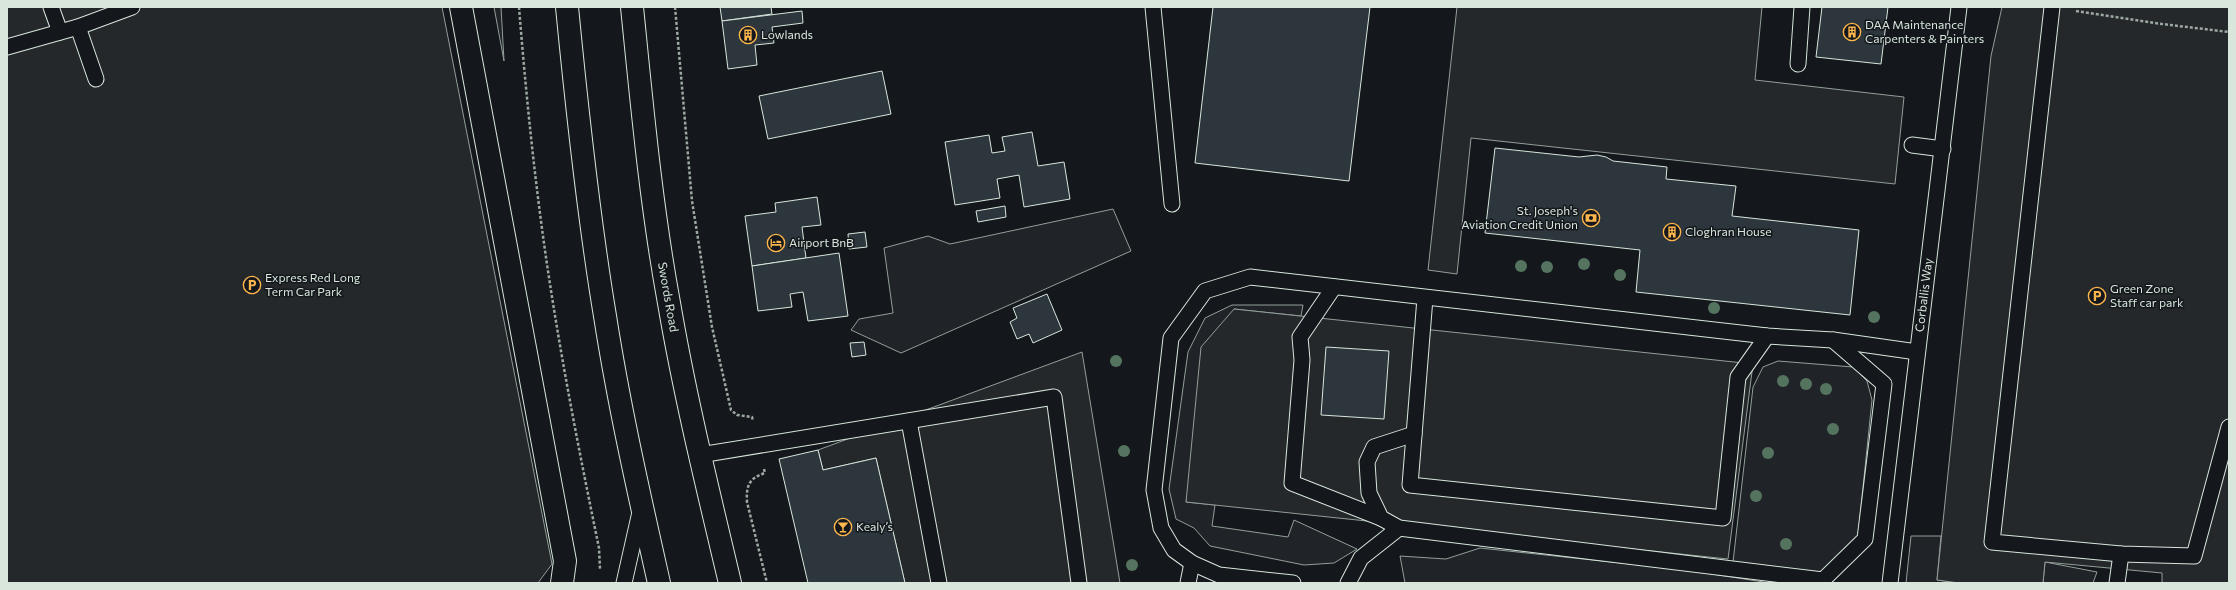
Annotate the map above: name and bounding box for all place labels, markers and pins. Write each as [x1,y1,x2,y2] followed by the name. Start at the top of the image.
[1865,17,1984,45] place label: DAA Maintenance Carpenters & Painters
[1842,22,1862,42] building icon: DAA Maintenance Carpenters & Painters
[738,25,758,45] building icon: Lowlands
[761,27,813,41] place label: Lowlands
[1461,203,1578,231] place label: St. Joseph's Aviation Credit Union
[1581,208,1601,228] bank icon: St. Joseph's Aviation Credit Union
[1662,222,1682,242] building icon: Cloghran House
[1685,224,1772,238] place label: Cloghran House
[766,233,786,253] hotel icon: Airport BnB
[789,235,854,249] place label: Airport BnB
[265,270,361,298] place label: Express Red Long Term Car Park
[242,275,262,295] parking icon: Express Red Long Term Car Park
[2110,281,2184,309] place label: Green Zone Staff car park
[2087,286,2107,306] parking icon: Green Zone Staff car park
[833,517,853,537] bar icon: Kealy’s
[856,519,893,533] place label: Kealy’s

